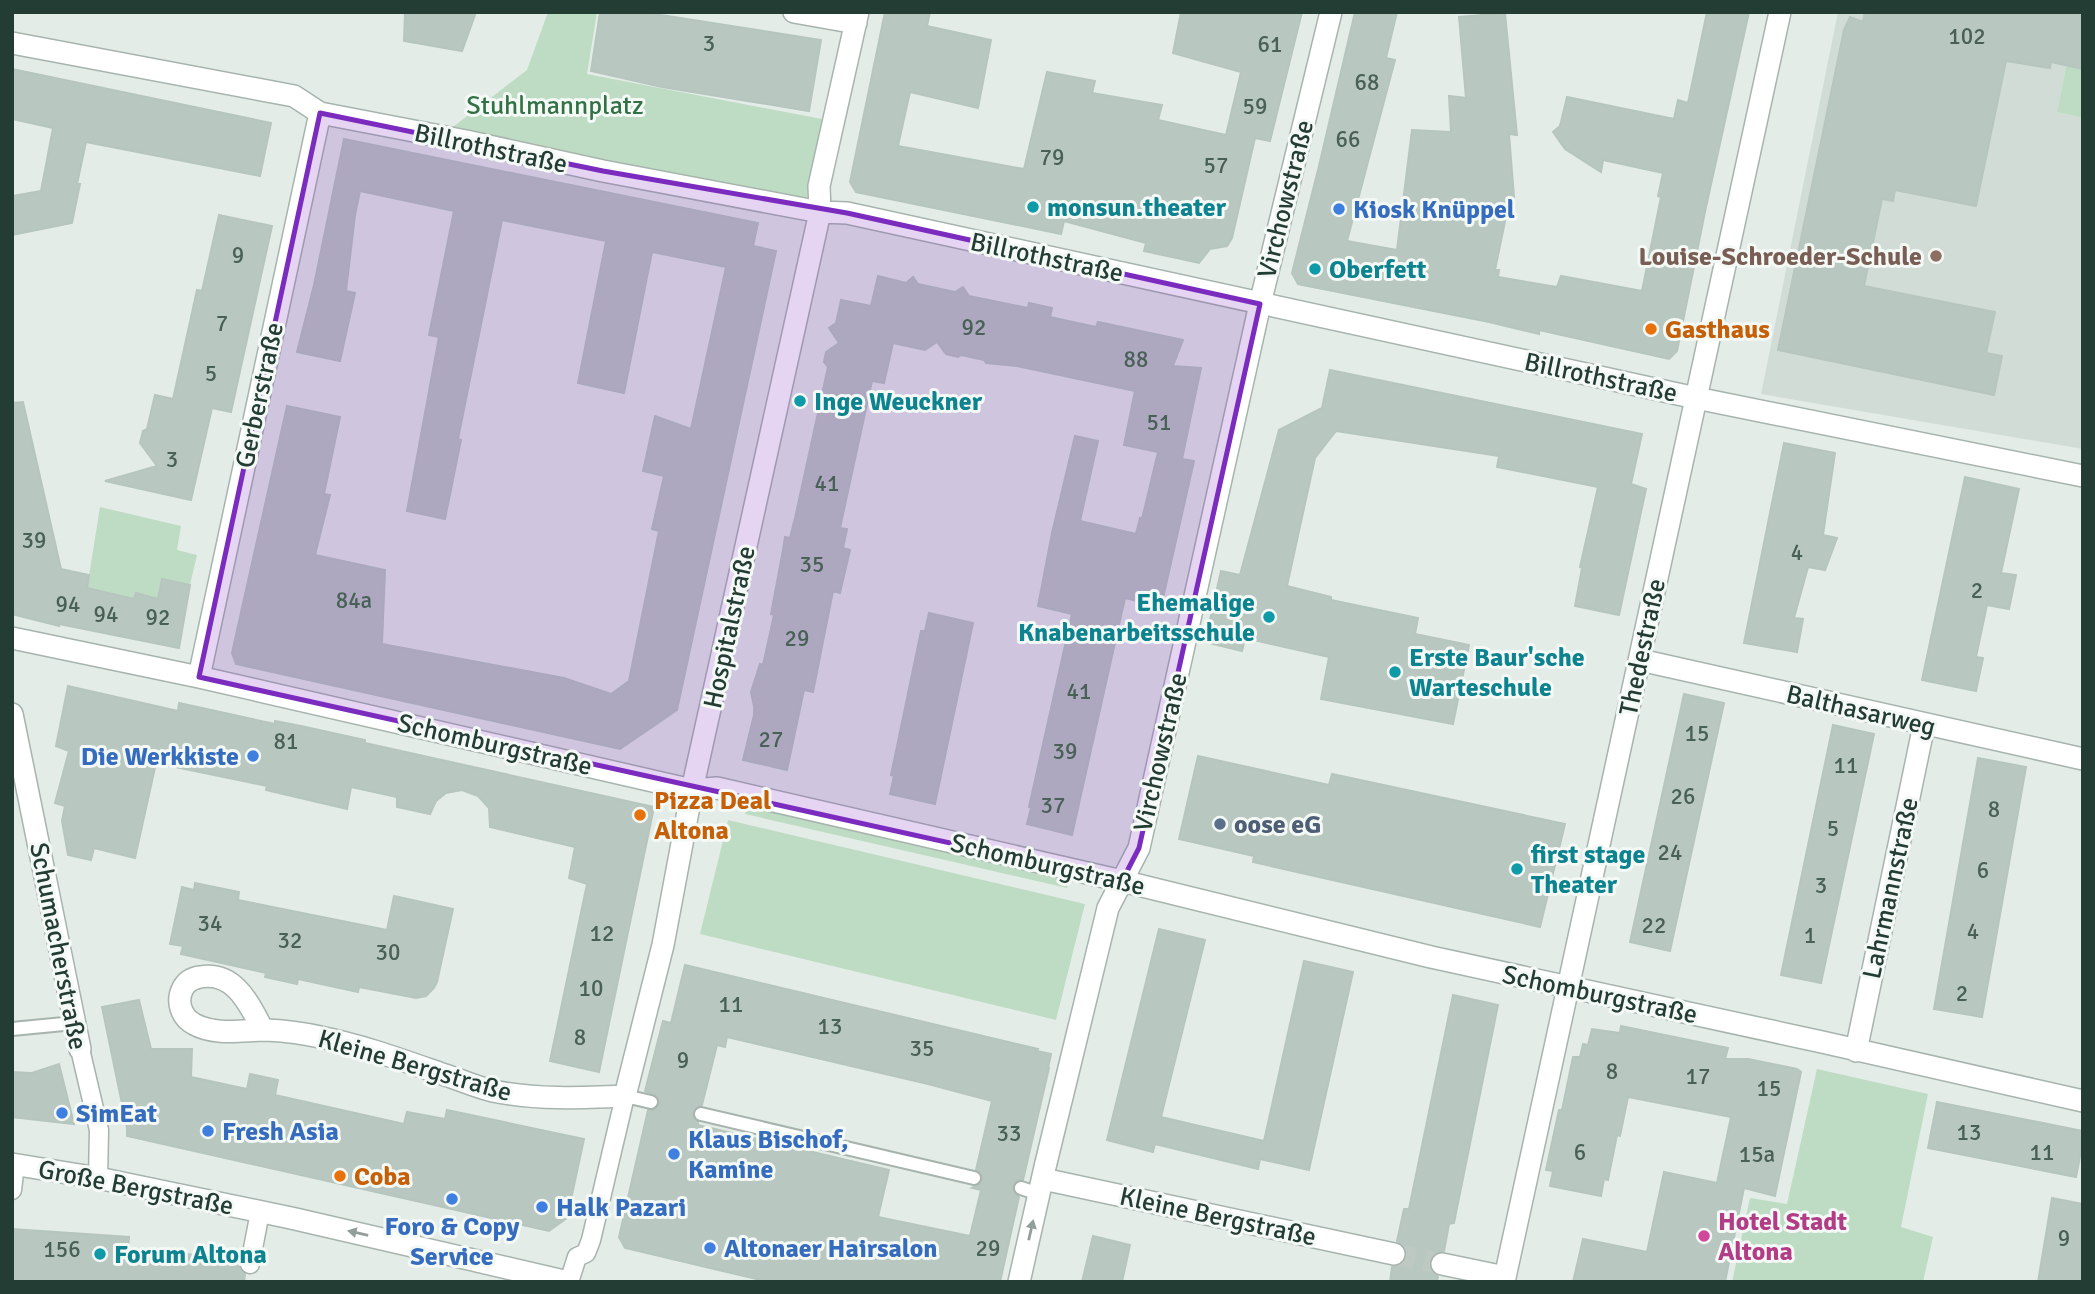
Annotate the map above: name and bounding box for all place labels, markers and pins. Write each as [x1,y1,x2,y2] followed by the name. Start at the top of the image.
[1047,192,1227,224] place label: monsun.theater
[1353,194,1515,226] place label: Kiosk Knüppel
[1025,199,1041,215] marker: monsun.theater
[1331,201,1347,217] marker: Kiosk Knüppel
[1638,241,1922,273] place label: Louise-Schroeder-Schule
[1928,248,1944,264] marker: Louise-Schroeder-Schule
[1329,254,1426,286] place label: Oberfett
[1307,261,1323,277] marker: Oberfett
[1665,314,1770,346] place label: Gasthaus
[1643,321,1659,337] marker: Gasthaus
[814,386,983,418] place label: Inge Weuckner
[792,393,808,409] marker: Inge Weuckner
[1018,587,1255,649] place label: Ehemalige Knabenarbeitsschule
[1261,609,1277,625] marker: Ehemalige Knabenarbeitsschule
[1409,642,1585,704] place label: Erste Baur'sche Warteschule
[1387,664,1403,680] marker: Erste Baur'sche Warteschule
[81,741,239,773] place label: Die Werkkiste
[245,748,261,764] marker: Die Werkkiste
[654,785,771,847] place label: Pizza Deal Altona
[632,807,648,823] marker: Pizza Deal Altona
[1234,809,1321,841] place label: oose eG
[1212,816,1228,832] marker: oose eG
[1530,839,1645,901] place label: first stage Theater
[1509,861,1525,877] marker: first stage Theater
[76,1098,157,1130] place label: SimEat
[54,1105,70,1121] marker: SimEat
[222,1116,339,1148] place label: Fresh Asia
[200,1123,216,1139] marker: Fresh Asia
[688,1124,849,1186] place label: Klaus Bischof, Kamine
[666,1146,682,1162] marker: Klaus Bischof, Kamine
[354,1161,411,1193] place label: Coba
[332,1168,348,1184] marker: Coba
[444,1191,460,1207] marker: Foro & Copy Service
[556,1192,686,1224] place label: Halk Pazari
[534,1199,550,1215] marker: Halk Pazari
[1718,1206,1847,1268] place label: Hotel Stadt Altona
[385,1211,519,1273] place label: Foro & Copy Service
[1696,1228,1712,1244] marker: Hotel Stadt Altona
[724,1233,938,1265] place label: Altonaer Hairsalon
[114,1239,267,1271] place label: Forum Altona
[702,1240,718,1256] marker: Altonaer Hairsalon
[92,1246,108,1262] marker: Forum Altona

